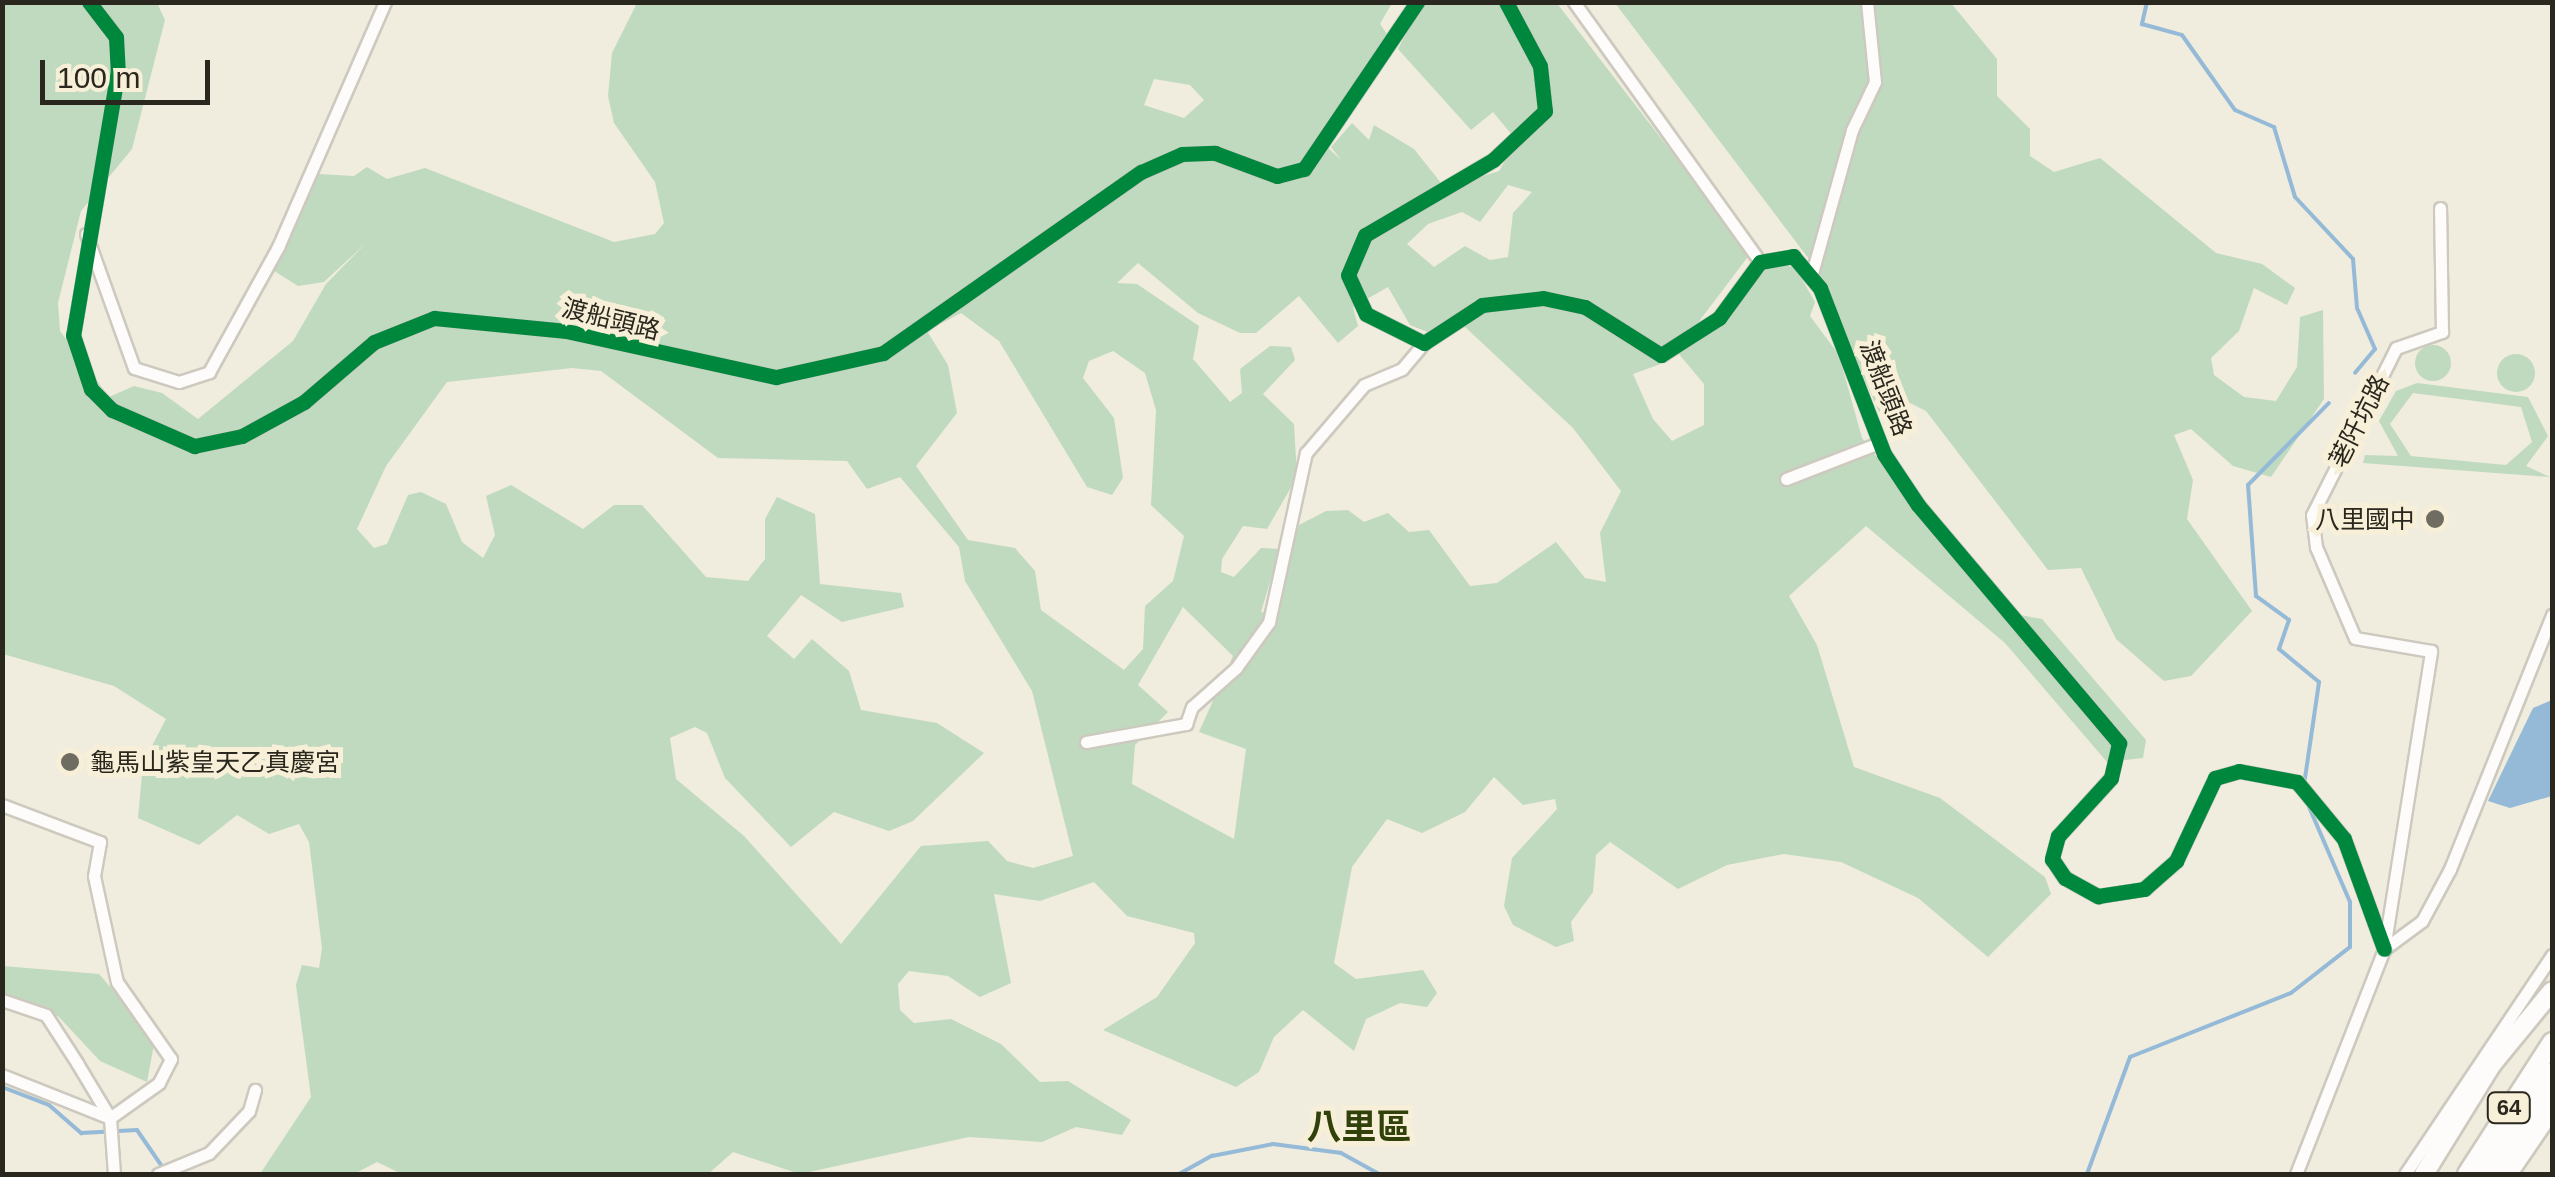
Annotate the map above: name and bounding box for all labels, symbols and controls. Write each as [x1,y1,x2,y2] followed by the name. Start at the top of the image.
[45,40,215,102] scale bar
[57,61,140,94] text: 100 m
[559,292,663,346] street label: 渡船頭路
[1854,336,1918,440] street label: 渡船頭路
[2323,370,2395,472] street label: 荖阡坑路
[2315,504,2415,534] place label: 八里國中
[2424,508,2446,530] marker: 八里國中
[90,747,340,777] place label: 龜馬山紫皇天乙真慶宮
[59,751,81,773] marker: 龜馬山紫皇天乙真慶宮
[2486,1091,2532,1125] road number: 64
[1307,1106,1411,1148] district label: 八里區

